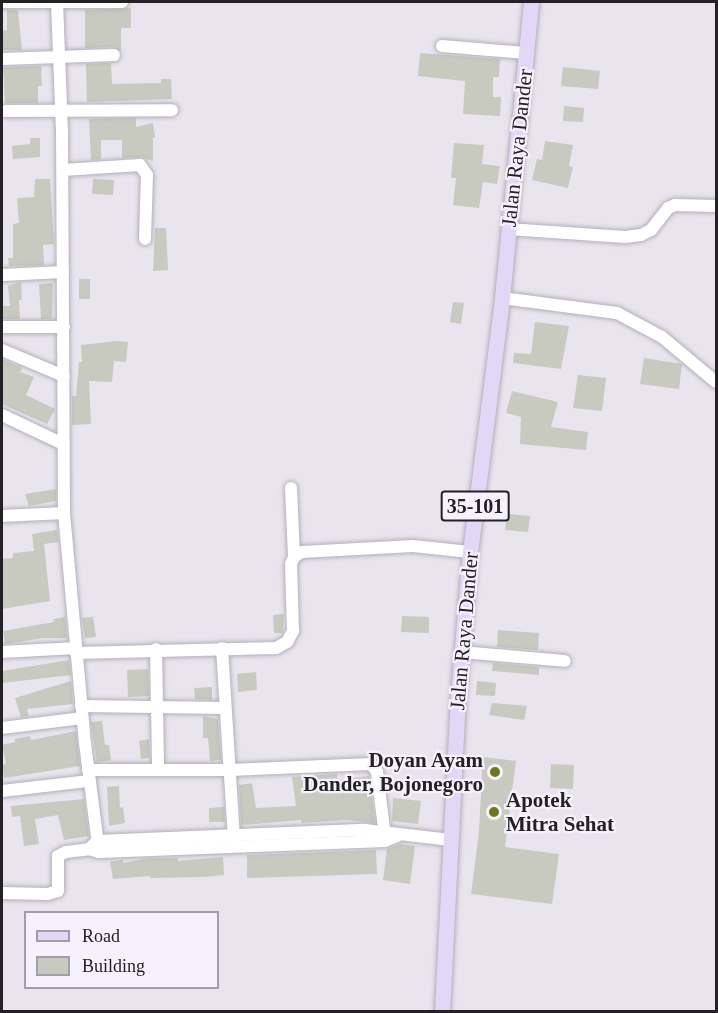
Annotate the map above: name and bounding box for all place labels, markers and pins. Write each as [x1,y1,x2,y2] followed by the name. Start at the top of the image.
[303,747,483,797] place label: Doyan Ayam Dander, Bojonegoro
[488,765,502,779] marker: Doyan Ayam Dander, Bojonegoro
[506,787,614,837] place label: Apotek Mitra Sehat
[487,805,501,819] marker: Apotek Mitra Sehat

